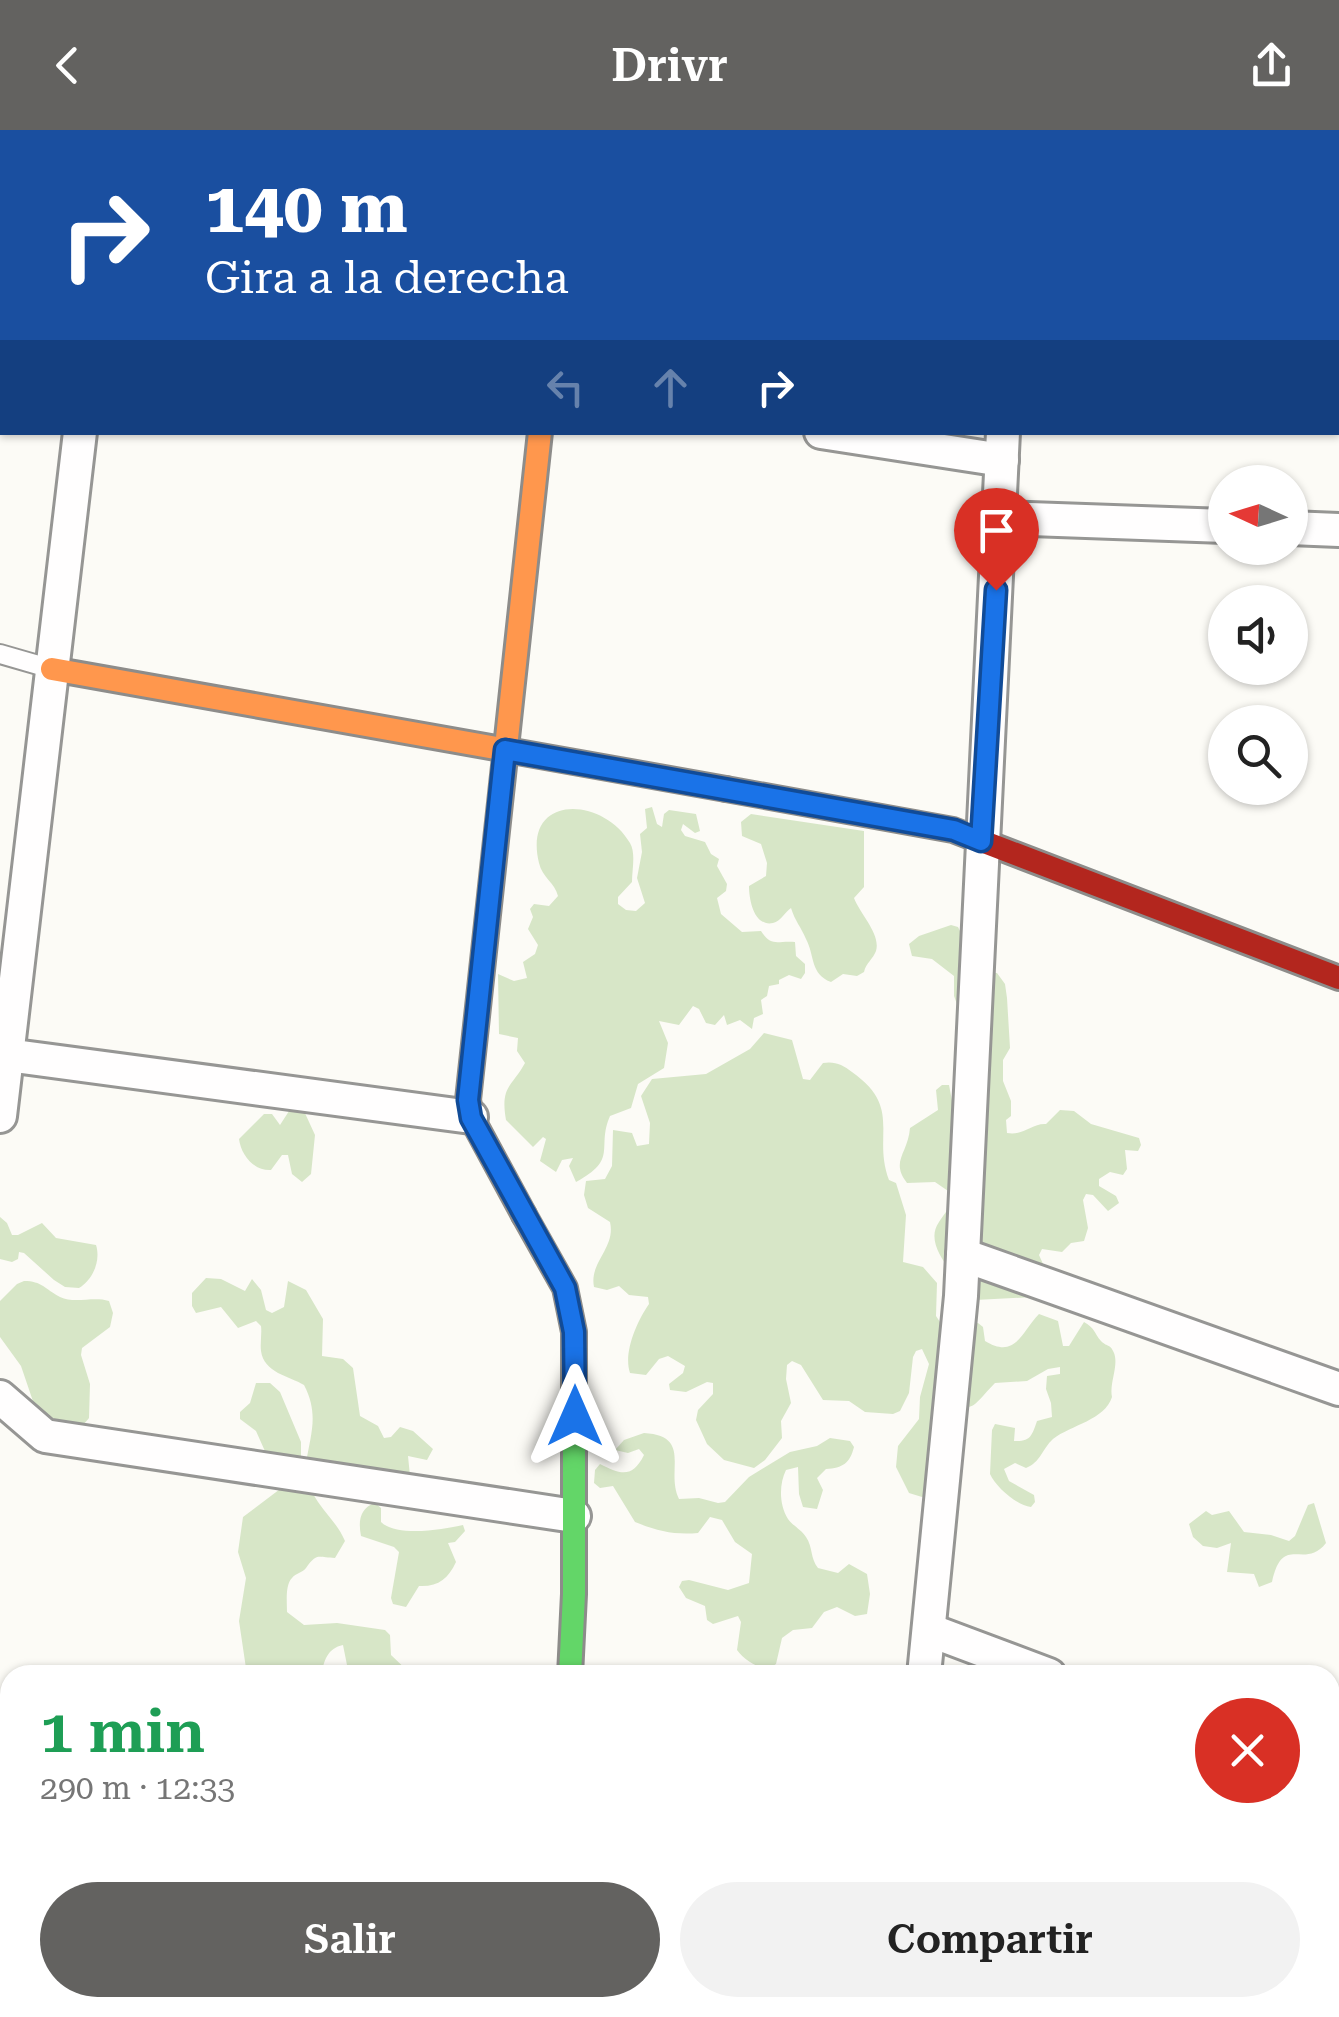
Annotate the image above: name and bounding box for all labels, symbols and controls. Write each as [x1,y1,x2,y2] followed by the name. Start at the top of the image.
[40,38,95,93] icon: back
[1244,38,1299,93] icon: share
[611,39,728,92] text: Drivr
[205,167,408,249] text: 140 m
[40,170,170,300] icon: right
[205,251,569,304] text: Gira a la derecha
[538,360,593,415] icon: left
[643,360,698,415] icon: ahead
[748,360,803,415] icon: right
[1208,465,1308,565] north arrow
[1208,465,1308,805] map controls
[954,488,1039,591] pin
[969,503,1024,558] icon: arrive
[1208,585,1308,685] button: sound
[1208,705,1308,805] button: search
[523,1364,627,1468] position arrow
[40,1696,205,1767] text: 1 min
[1195,1698,1300,1803] button: close
[40,1769,235,1807] text: 290 m · 12:33
[40,1882,660,1997] button: Salir
[680,1882,1300,1997] button: Compartir

